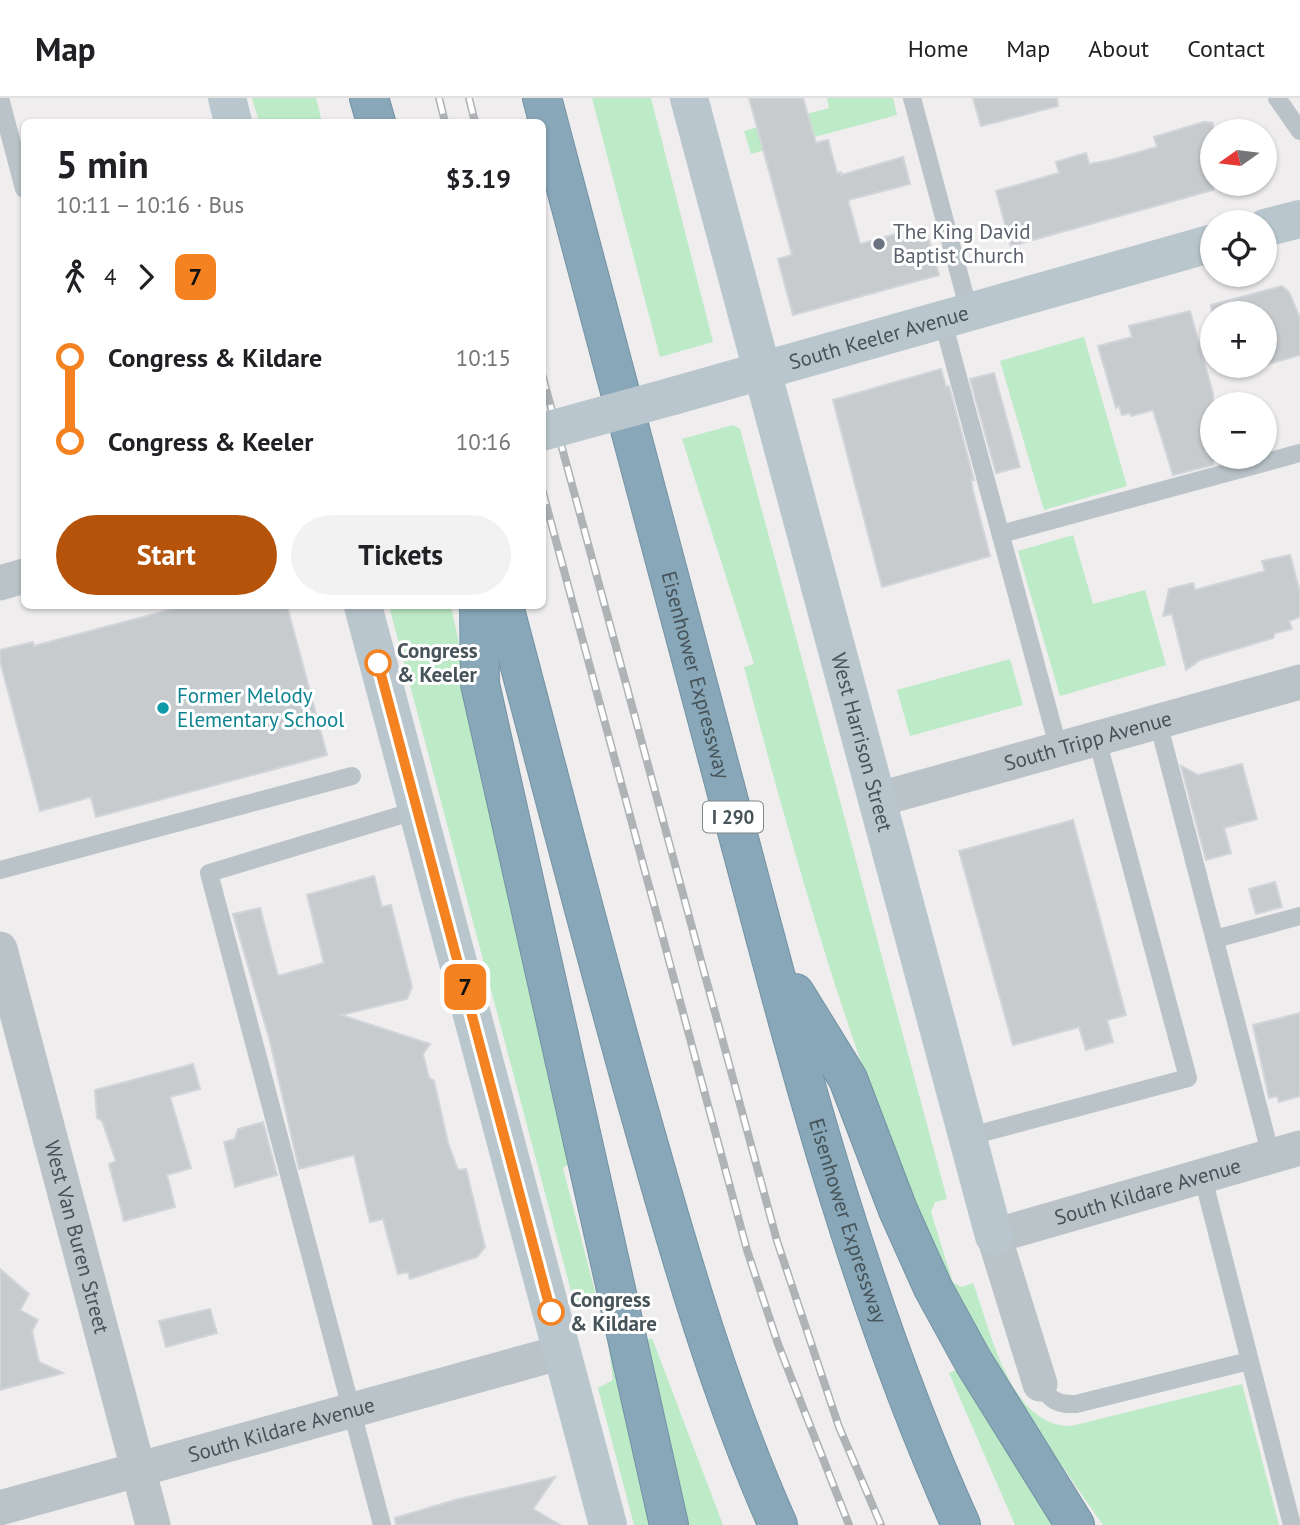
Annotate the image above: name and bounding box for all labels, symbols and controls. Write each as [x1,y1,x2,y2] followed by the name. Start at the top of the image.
[35,27,96,70] text: Map
[908,33,968,64] text: Home
[1006,33,1050,64] text: Map
[1088,33,1149,64] text: About
[1187,33,1265,64] text: Contact
[1200,119,1278,196] north arrow
[1200,119,1277,469] map controls
[56,139,149,188] text: 5 min
[446,162,511,195] text: $3.19
[56,190,244,219] text: 10:11 – 10:16 · Bus
[1200,210,1277,287] button: locate
[893,218,1030,269] place label: The King David Baptist Church
[871,236,887,252] marker: The King David Baptist Church
[56,258,94,296] icon: walk
[127,258,165,296] icon: forward
[189,261,202,292] text: 7
[104,262,117,291] text: 4
[786,299,972,375] street label: South Keeler Avenue
[1200,301,1277,378] button: +
[108,341,322,374] text: Congress & Kildare
[456,343,511,372] text: 10:15
[1200,392,1277,469] button: −
[108,425,313,458] text: Congress & Keeler
[456,427,511,456] text: 10:16
[56,515,277,595] button: Start
[291,515,511,595] button: Tickets
[655,568,737,782] street label: Eisenhower Expressway
[397,637,478,688] place label: Congress & Keeler
[365,650,391,676] marker: Congress & Keeler
[825,650,899,835] street label: West Harrison Street
[177,682,344,733] place label: Former Melody Elementary School
[155,700,171,716] marker: Former Melody Elementary School
[1001,704,1175,777] street label: South Tripp Avenue
[703,802,763,832] road number: I 290
[442,964,488,1010] line badge: 7
[458,971,472,1002] text: 7
[803,1115,894,1327] street label: Eisenhower Expressway
[38,1137,116,1336] street label: West Van Buren Street
[1051,1152,1244,1231] street label: South Kildare Avenue
[570,1286,657,1337] place label: Congress & Kildare
[538,1299,564,1325] marker: Congress & Kildare
[185,1391,378,1468] street label: South Kildare Avenue

